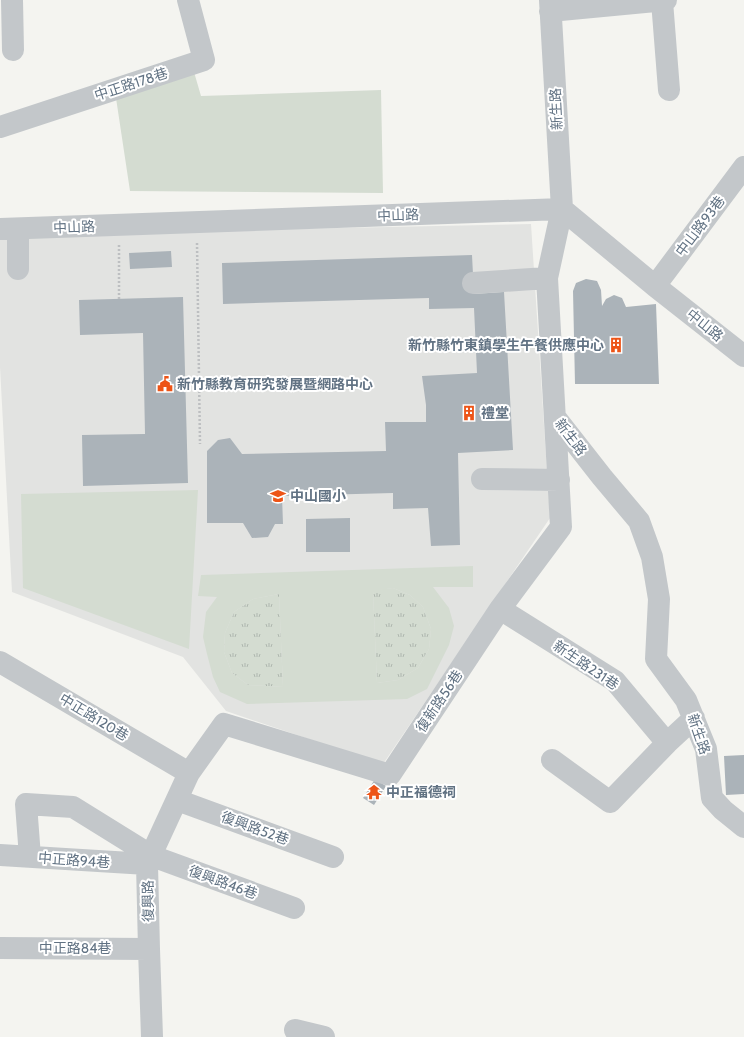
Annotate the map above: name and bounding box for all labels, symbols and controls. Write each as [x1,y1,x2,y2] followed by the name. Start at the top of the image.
[92,64,170,104] street label: 中正路178巷
[546,88,566,130] street label: 新生路
[671,192,729,260] street label: 中山路93巷
[377,205,419,225] street label: 中山路
[53,217,95,237] street label: 中山路
[683,305,727,345] street label: 中山路
[408,336,604,354] place label: 新竹縣竹東鎮學生午餐供應中心
[607,336,625,354] building icon: 新竹縣竹東鎮學生午餐供應中心
[156,375,174,393] public building icon: 新竹縣教育研究發展暨網路中心
[177,375,373,393] place label: 新竹縣教育研究發展暨網路中心
[460,404,478,422] building icon: 禮堂
[481,404,509,422] place label: 禮堂
[551,415,591,459] street label: 新生路
[269,487,287,505] school or university icon: 中山國小
[290,487,346,505] place label: 中山國小
[550,636,622,694] street label: 新生路231巷
[412,666,466,736] street label: 復新路56巷
[56,689,132,745] street label: 中正路120巷
[684,711,714,757] street label: 新生路
[365,783,383,801] temple icon: 中正福德祠
[386,783,456,801] place label: 中正福德祠
[219,807,291,849] street label: 復興路52巷
[37,849,111,871] street label: 中正路94巷
[186,861,260,903] street label: 復興路46巷
[139,880,157,922] street label: 復興路
[39,939,111,957] street label: 中正路84巷

